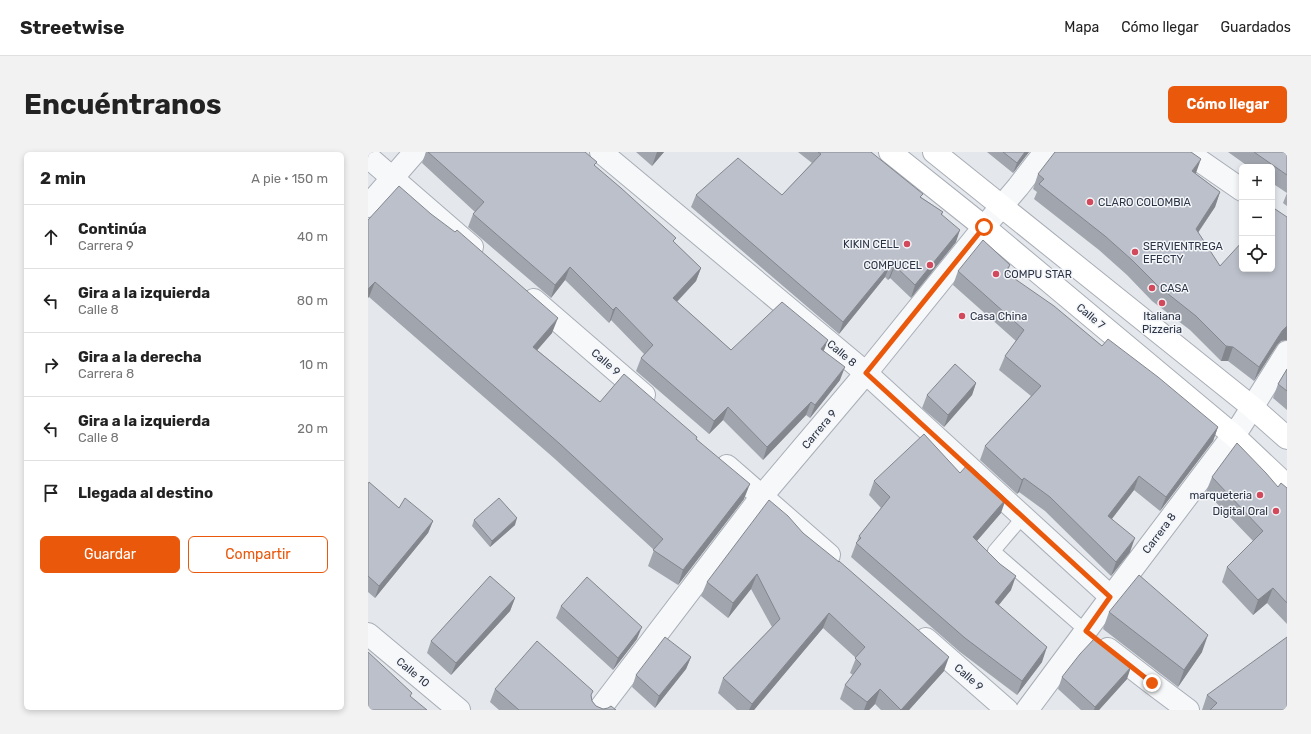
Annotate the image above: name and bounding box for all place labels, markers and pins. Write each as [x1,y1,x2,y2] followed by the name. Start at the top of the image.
[1098,196,1192,209] place label: CLARO COLOMBIA
[1085,197,1095,207] marker: CLARO COLOMBIA
[843,238,899,251] place label: KIKIN CELL
[902,239,912,249] marker: KIKIN CELL
[1143,240,1224,266] place label: SERVIENTREGA EFECTY
[1130,247,1140,257] marker: SERVIENTREGA EFECTY
[864,259,922,272] place label: COMPUCEL
[925,260,935,270] marker: COMPUCEL
[1004,268,1072,281] place label: COMPU STAR
[991,269,1001,279] marker: COMPU STAR
[1160,282,1189,295] place label: CASA
[1147,283,1157,293] marker: CASA
[1157,298,1167,308] marker: Italiana Pizzeria
[970,310,1027,323] place label: Casa China
[1142,310,1182,336] place label: Italiana Pizzeria
[957,311,967,321] marker: Casa China
[1189,489,1252,502] place label: marqueteria
[1255,490,1265,500] marker: marqueteria
[1213,505,1268,518] place label: Digital Oral
[1271,506,1281,516] marker: Digital Oral

